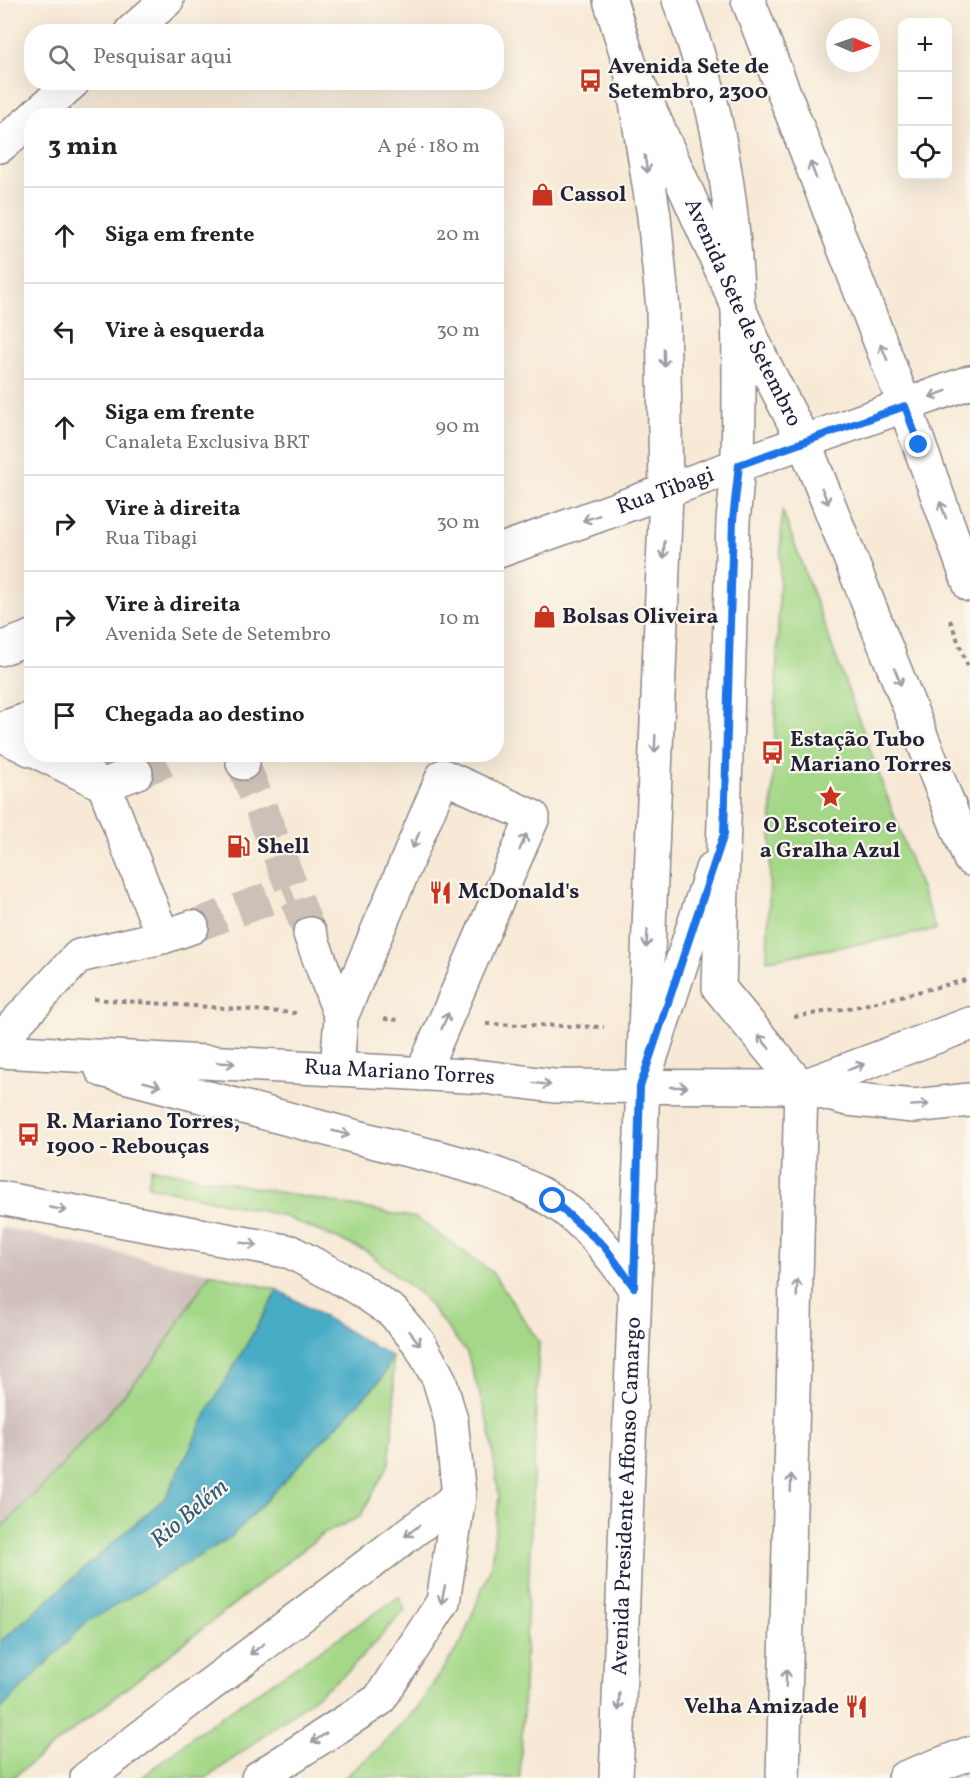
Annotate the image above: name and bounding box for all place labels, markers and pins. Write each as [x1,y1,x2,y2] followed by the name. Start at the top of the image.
[608,52,769,108] place label: Avenida Sete de Setembro, 2300
[577,67,603,93] bus stop icon: Avenida Sete de Setembro, 2300
[560,180,626,211] place label: Cassol
[529,182,555,208] shop icon: Cassol
[562,602,719,633] place label: Bolsas Oliveira
[531,604,557,630] shop icon: Bolsas Oliveira
[790,725,952,781] place label: Estação Tubo Mariano Torres
[759,740,785,766] bus stop icon: Estação Tubo Mariano Torres
[817,784,843,810] place icon: O Escoteiro e a Gralha Azul
[760,811,900,867] place label: O Escoteiro e a Gralha Azul
[257,832,309,863] place label: Shell
[226,834,252,860] fuel station icon: Shell
[458,877,579,908] place label: McDonald's
[427,879,453,905] restaurant icon: McDonald's
[46,1107,240,1163] place label: R. Mariano Torres, 1900 - Rebouças
[15,1122,41,1148] bus stop icon: R. Mariano Torres, 1900 - Rebouças
[684,1692,839,1723] place label: Velha Amizade
[844,1694,870,1720] restaurant icon: Velha Amizade

